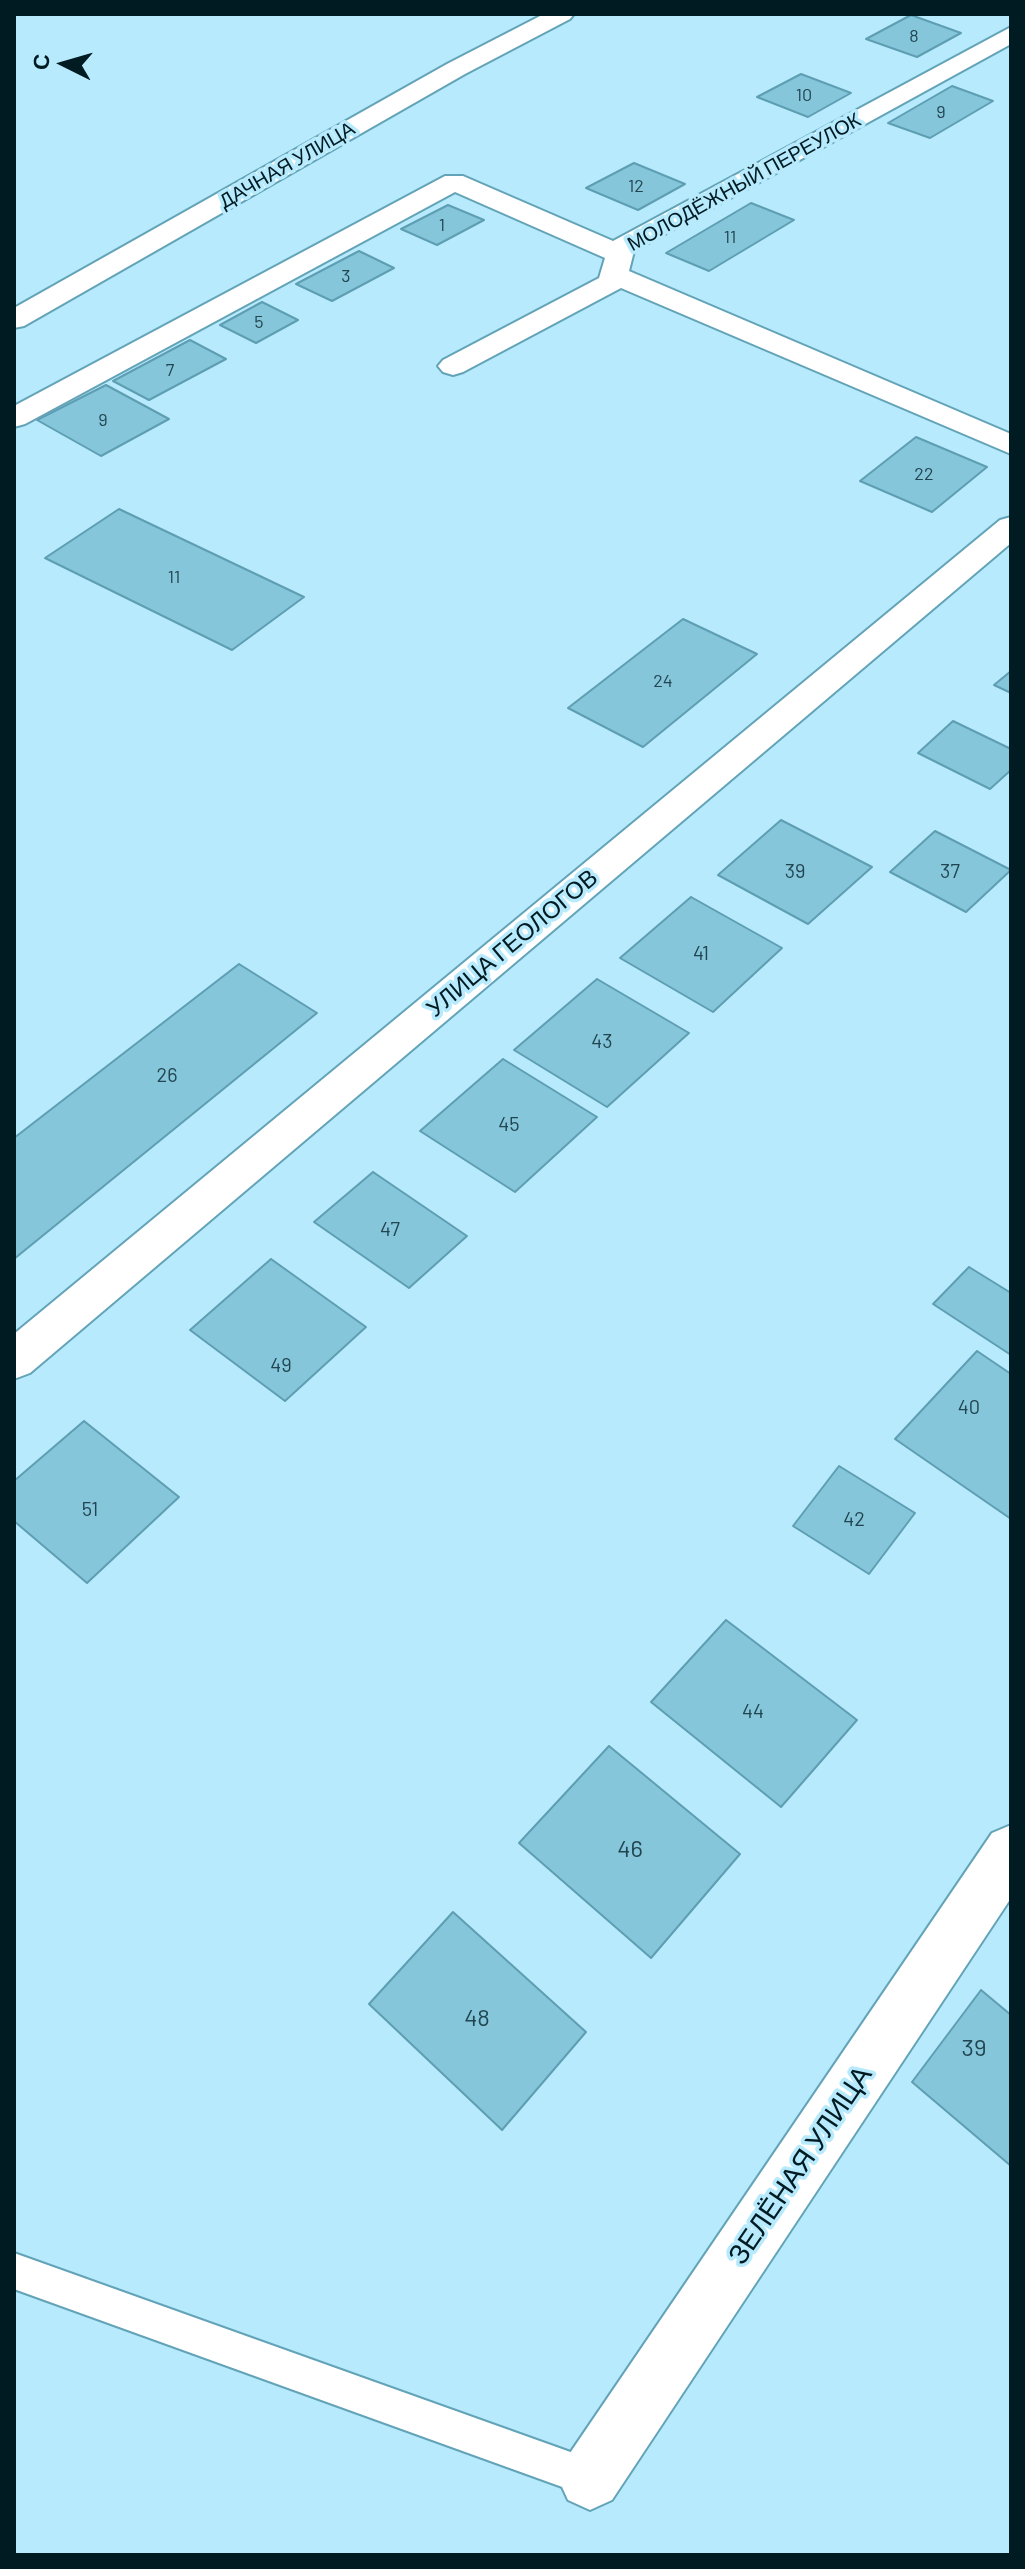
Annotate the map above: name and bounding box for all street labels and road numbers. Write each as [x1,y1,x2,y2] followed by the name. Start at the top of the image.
[623,108,865,256] street label: МОЛОДЁЖНЫЙ ПЕРЕУЛОК
[215,116,359,214] street label: ДАЧНАЯ УЛИЦА
[421,863,603,1023] street label: УЛИЦА ГЕОЛОГОВ
[721,2059,879,2271] street label: ЗЕЛЁНАЯ УЛИЦА

